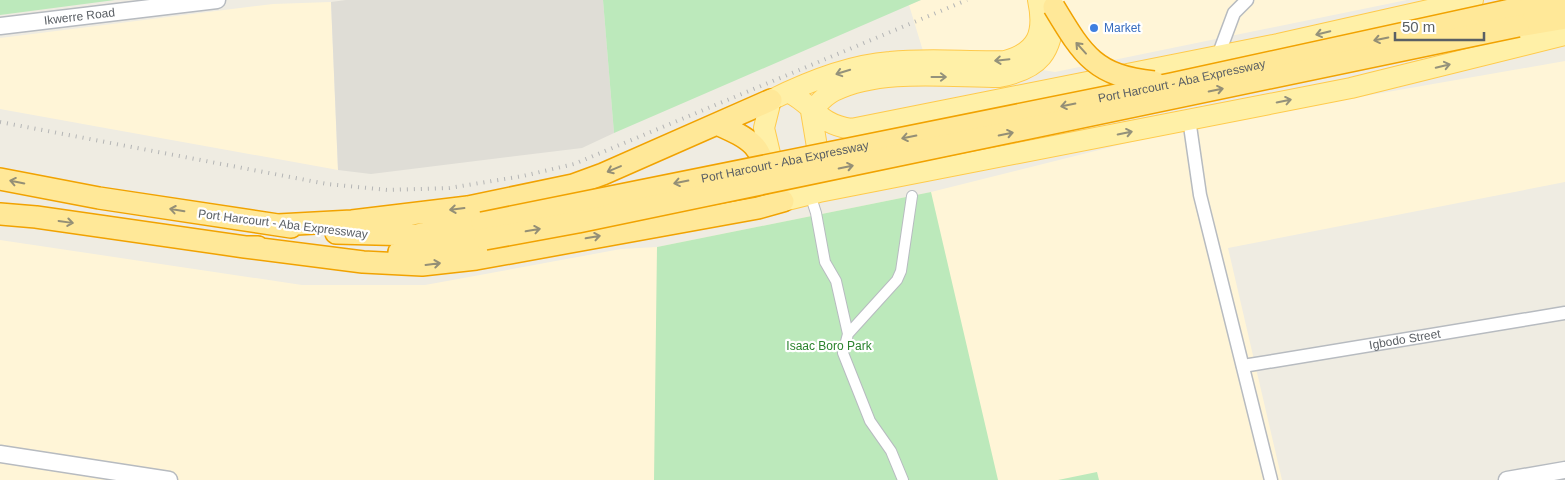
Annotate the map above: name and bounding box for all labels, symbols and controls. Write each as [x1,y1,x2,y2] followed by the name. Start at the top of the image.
[43,5,116,28] street label: Ikwerre Road
[1395,10,1484,42] scale bar
[1402,18,1435,35] text: 50 m
[1104,21,1141,35] place label: Market
[1088,22,1100,34] marker: Market
[1315,29,1331,38] one-way arrow
[1374,35,1390,44] one-way arrow
[1075,42,1087,55] one-way arrow
[994,55,1010,65] one-way arrow
[1097,57,1267,106] street label: Port Harcourt - Aba Expressway
[1434,61,1450,70] one-way arrow
[835,68,851,78] one-way arrow
[930,72,947,82] one-way arrow
[1208,85,1224,94] one-way arrow
[1276,96,1292,105] one-way arrow
[1061,100,1077,110] one-way arrow
[1116,127,1132,137] one-way arrow
[997,129,1013,138] one-way arrow
[901,132,917,142] one-way arrow
[700,138,870,186] street label: Port Harcourt - Aba Expressway
[838,161,854,171] one-way arrow
[607,165,622,175] one-way arrow
[10,177,26,187] one-way arrow
[673,178,689,187] one-way arrow
[449,204,465,214] one-way arrow
[170,205,186,215] one-way arrow
[197,207,369,241] street label: Port Harcourt - Aba Expressway
[57,217,73,227] one-way arrow
[524,224,540,234] one-way arrow
[584,231,600,241] one-way arrow
[424,259,440,269] one-way arrow
[1368,326,1442,352] street label: Igbodo Street
[786,339,873,353] park label: Isaac Boro Park

